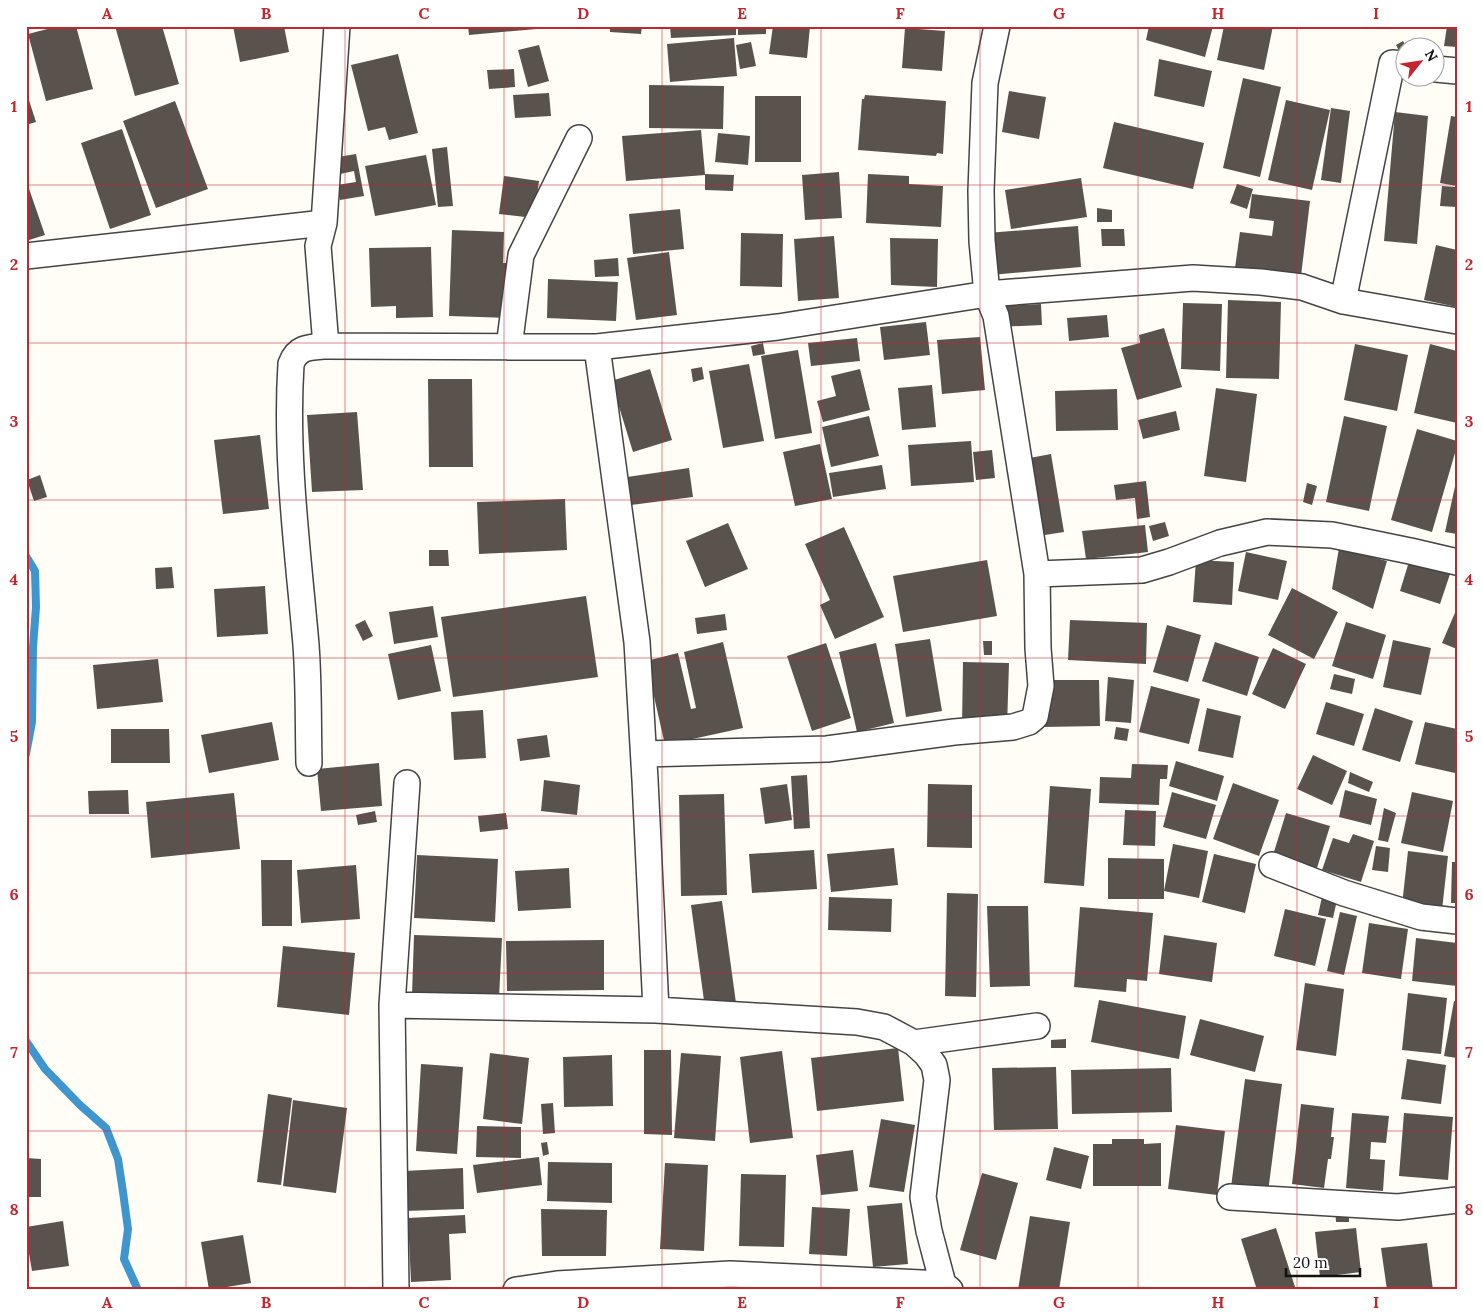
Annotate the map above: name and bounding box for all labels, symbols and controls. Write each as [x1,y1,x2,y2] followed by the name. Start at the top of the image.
[102,3,113,23] text: A
[261,3,272,23] text: B
[418,3,430,23] text: C
[577,3,589,23] text: D
[737,3,747,23] text: E
[895,3,905,23] text: F
[1053,3,1065,23] text: G
[1212,3,1225,23] text: H
[1373,3,1379,23] text: I
[1396,38,1446,88] north arrow
[1421,46,1442,65] text: N
[11,96,17,116] text: 1
[1466,96,1472,116] text: 1
[10,254,18,274] text: 2
[1465,254,1473,274] text: 2
[10,411,19,431] text: 3
[1465,411,1474,431] text: 3
[10,569,19,589] text: 4
[1465,569,1474,589] text: 4
[10,726,19,746] text: 5
[1465,726,1474,746] text: 5
[9,884,19,904] text: 6
[1464,884,1474,904] text: 6
[10,1042,18,1062] text: 7
[1465,1042,1473,1062] text: 7
[9,1199,19,1219] text: 8
[1464,1199,1474,1219] text: 8
[1286,1246,1359,1278] scale bar
[1293,1253,1328,1272] text: 20 m
[102,1292,113,1312] text: A
[261,1292,272,1312] text: B
[418,1292,430,1312] text: C
[577,1292,589,1312] text: D
[737,1292,747,1312] text: E
[895,1292,905,1312] text: F
[1053,1292,1065,1312] text: G
[1212,1292,1225,1312] text: H
[1373,1292,1379,1312] text: I

